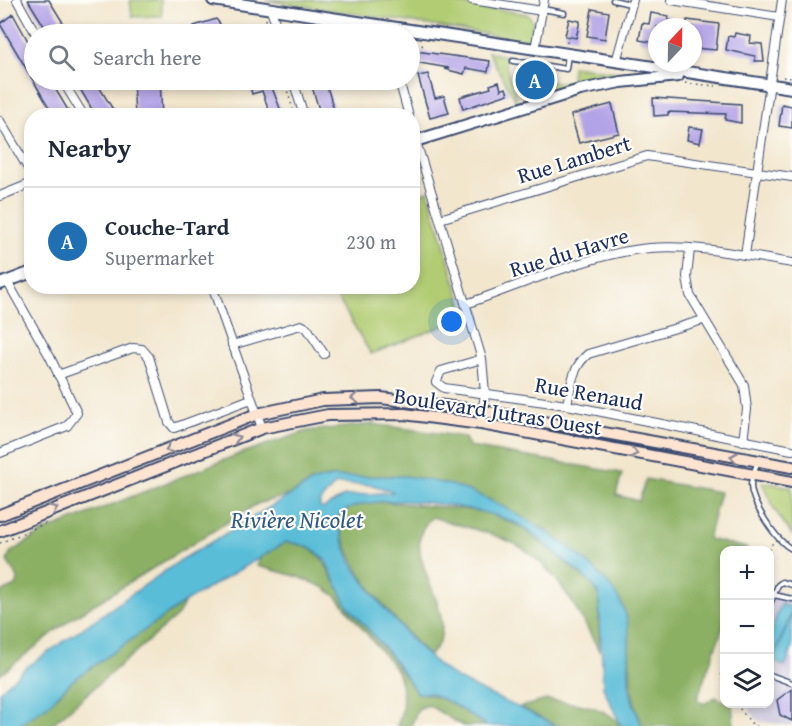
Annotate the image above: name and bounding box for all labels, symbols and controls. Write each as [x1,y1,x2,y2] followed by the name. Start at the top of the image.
[648,18,702,72] north arrow
[24,24,420,90] search box
[45,41,78,74] icon: search
[93,41,202,73] text: Search here
[516,58,554,103] pin: A
[513,126,635,191] street label: Rue Lambert
[48,128,131,167] text: Nearby
[105,211,229,243] text: Couche-Tard
[506,219,632,285] street label: Rue du Havre
[61,227,74,256] text: A
[346,227,396,256] text: 230 m
[105,243,214,272] text: Supermarket
[437,307,466,336] your location
[532,368,646,418] street label: Rue Renaud
[392,379,604,443] street label: Boulevard Jutras Ouest
[351,392,360,404] one-way arrow
[230,433,241,445] one-way arrow
[164,442,175,454] one-way arrow
[629,446,639,459] one-way arrow
[730,451,740,464] one-way arrow
[230,502,364,537] water label: Rivière Nicolet
[49,504,59,517] one-way arrow
[720,546,774,708] map controls
[720,546,774,600] button: +
[720,600,774,654] button: −
[720,654,774,708] button: layers

